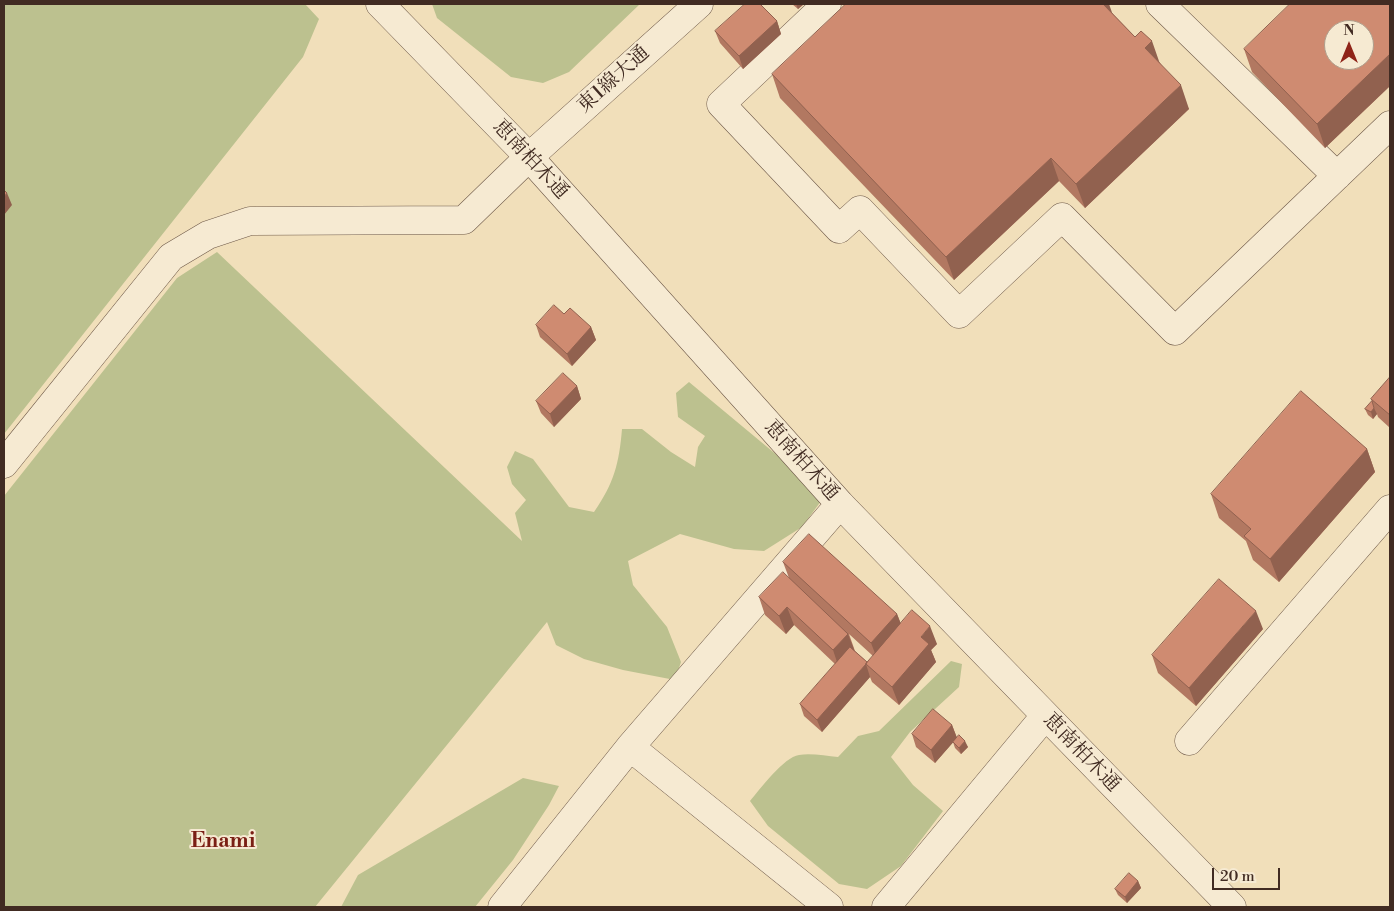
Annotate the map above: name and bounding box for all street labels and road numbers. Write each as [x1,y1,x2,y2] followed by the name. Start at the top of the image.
[573,41,655,119] street label: 東1線大通
[487,115,573,205] street label: 恵南柏木通
[759,416,843,506] street label: 恵南柏木通
[1038,709,1124,797] street label: 恵南柏木通

